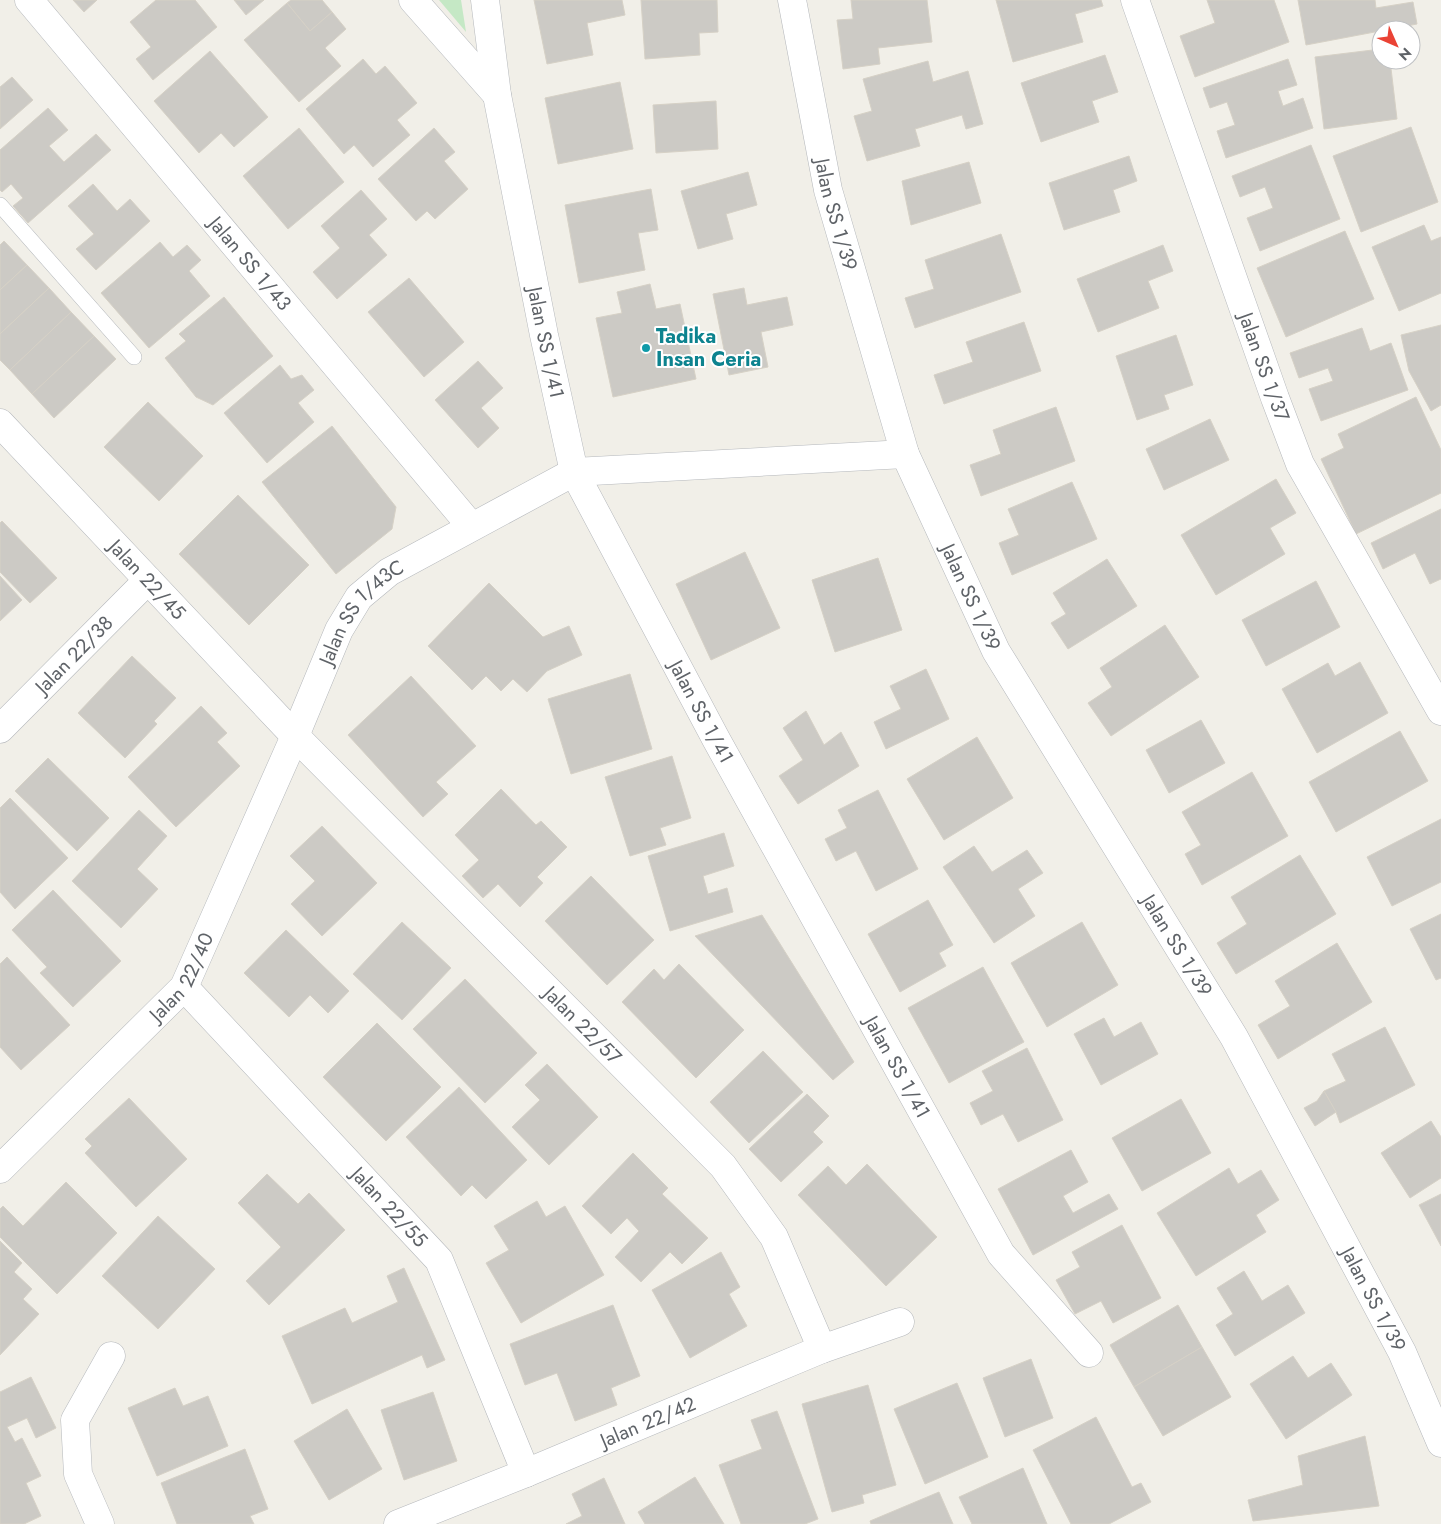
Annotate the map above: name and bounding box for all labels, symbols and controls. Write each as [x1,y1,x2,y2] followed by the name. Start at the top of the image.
[1371,20,1421,70] north arrow
[1394,43,1416,65] text: N
[807,153,865,274] street label: Jalan SS 1/39
[200,208,298,317] street label: Jalan SS 1/43
[519,281,571,401] street label: Jalan SS 1/41
[1230,306,1297,426] street label: Jalan SS 1/37
[656,322,761,374] place label: Tadika Insan Ceria
[640,342,652,354] marker: Tadika Insan Ceria
[100,531,192,627] street label: Jalan 22/45
[932,536,1008,656] street label: Jalan SS 1/39
[311,553,409,672] street label: Jalan SS 1/43C
[27,609,120,703] street label: Jalan 22/38
[660,653,741,769] street label: Jalan SS 1/41
[1133,886,1219,1002] street label: Jalan SS 1/39
[141,928,221,1031] street label: Jalan 22/40
[535,978,628,1071] street label: Jalan 22/57
[856,1008,937,1124] street label: Jalan SS 1/41
[342,1158,434,1254] street label: Jalan 22/55
[1332,1239,1413,1357] street label: Jalan SS 1/39
[593,1389,700,1456] street label: Jalan 22/42

